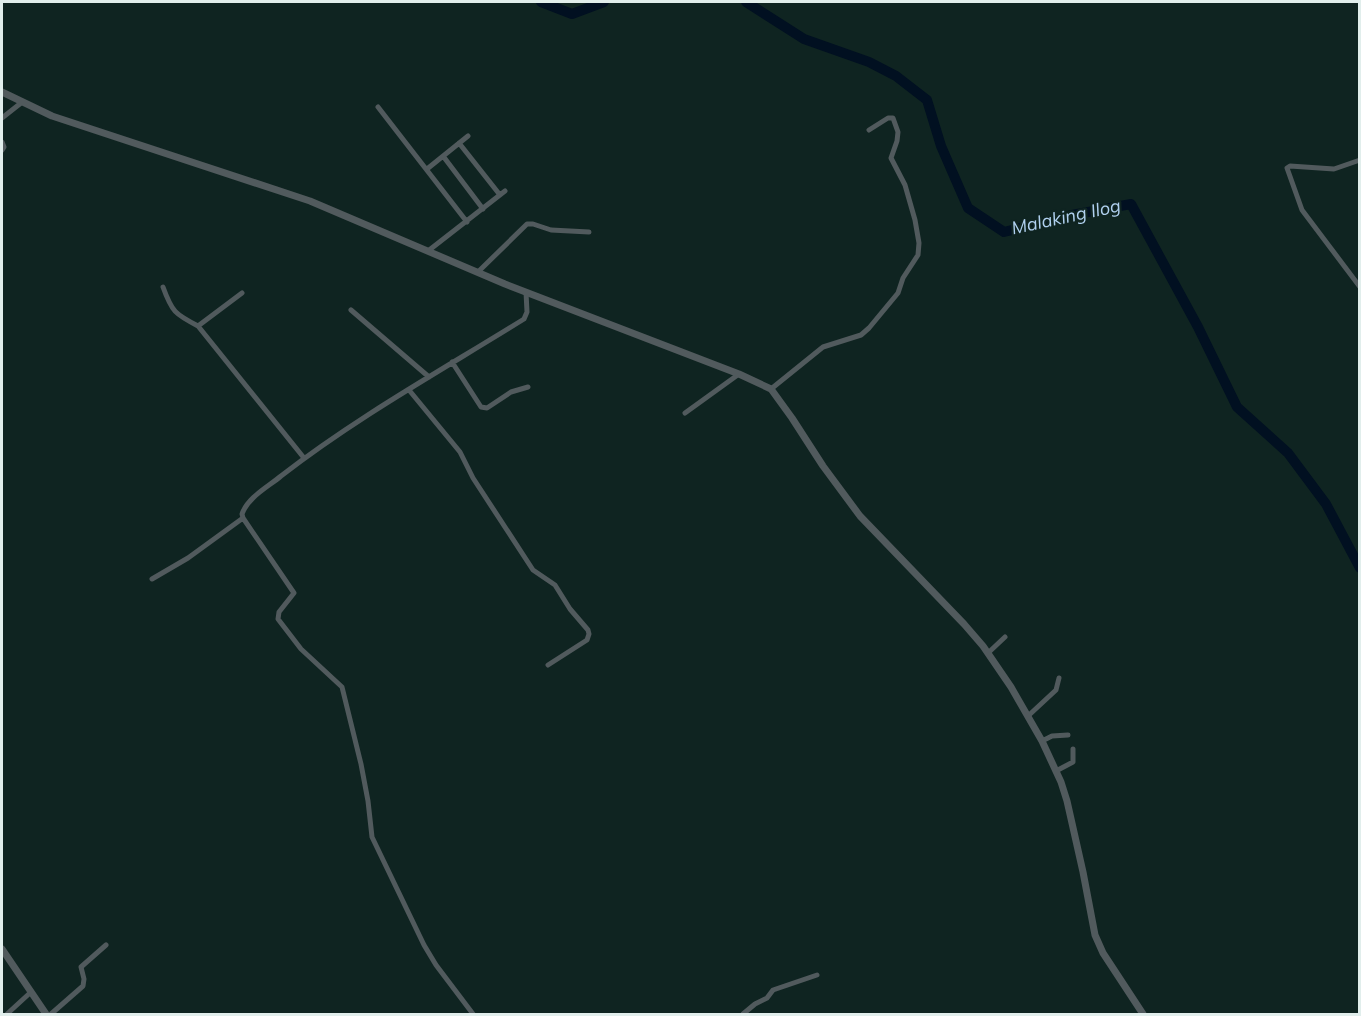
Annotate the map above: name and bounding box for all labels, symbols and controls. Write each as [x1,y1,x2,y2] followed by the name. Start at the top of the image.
[1009,194,1123,239] water label: Malaking Ilog

